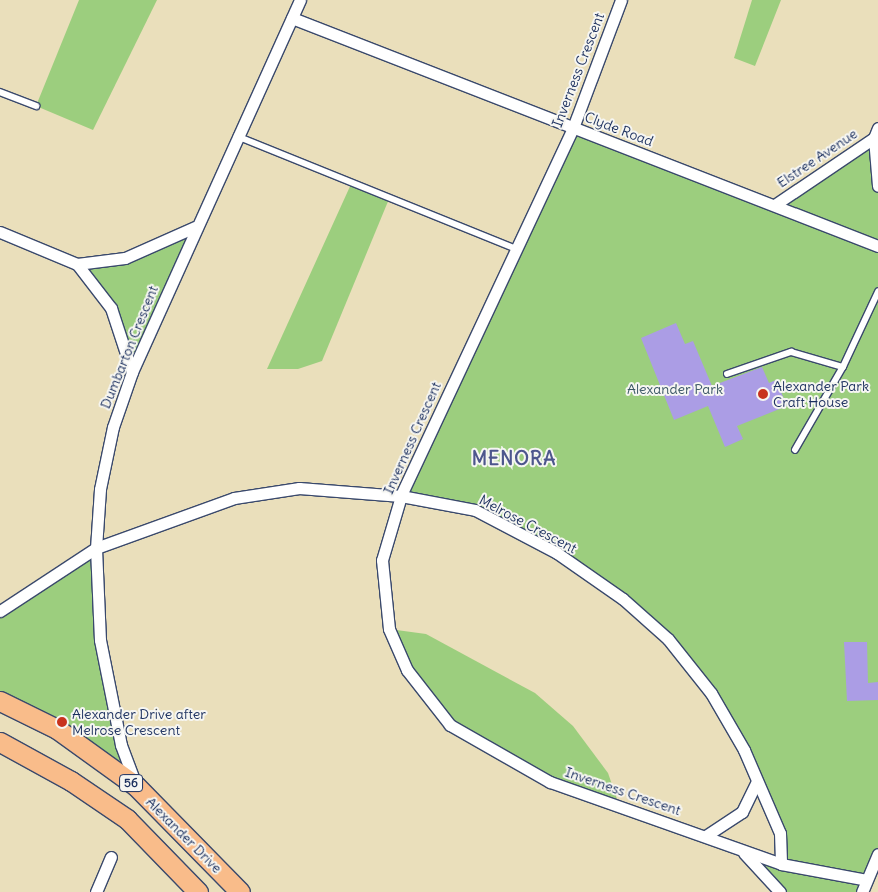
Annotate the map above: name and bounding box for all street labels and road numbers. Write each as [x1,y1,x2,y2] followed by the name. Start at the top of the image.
[548,10,608,130] street label: Inverness Crescent
[582,108,656,150] street label: Clyde Road
[774,125,860,191] street label: Elstree Avenue
[97,283,161,411] street label: Dumbarton Crescent
[380,379,444,497] street label: Inverness Crescent
[476,491,580,557] street label: Melrose Crescent
[563,763,683,819] street label: Inverness Crescent
[118,774,144,792] road number: 56
[143,794,225,876] street label: Alexander Drive

